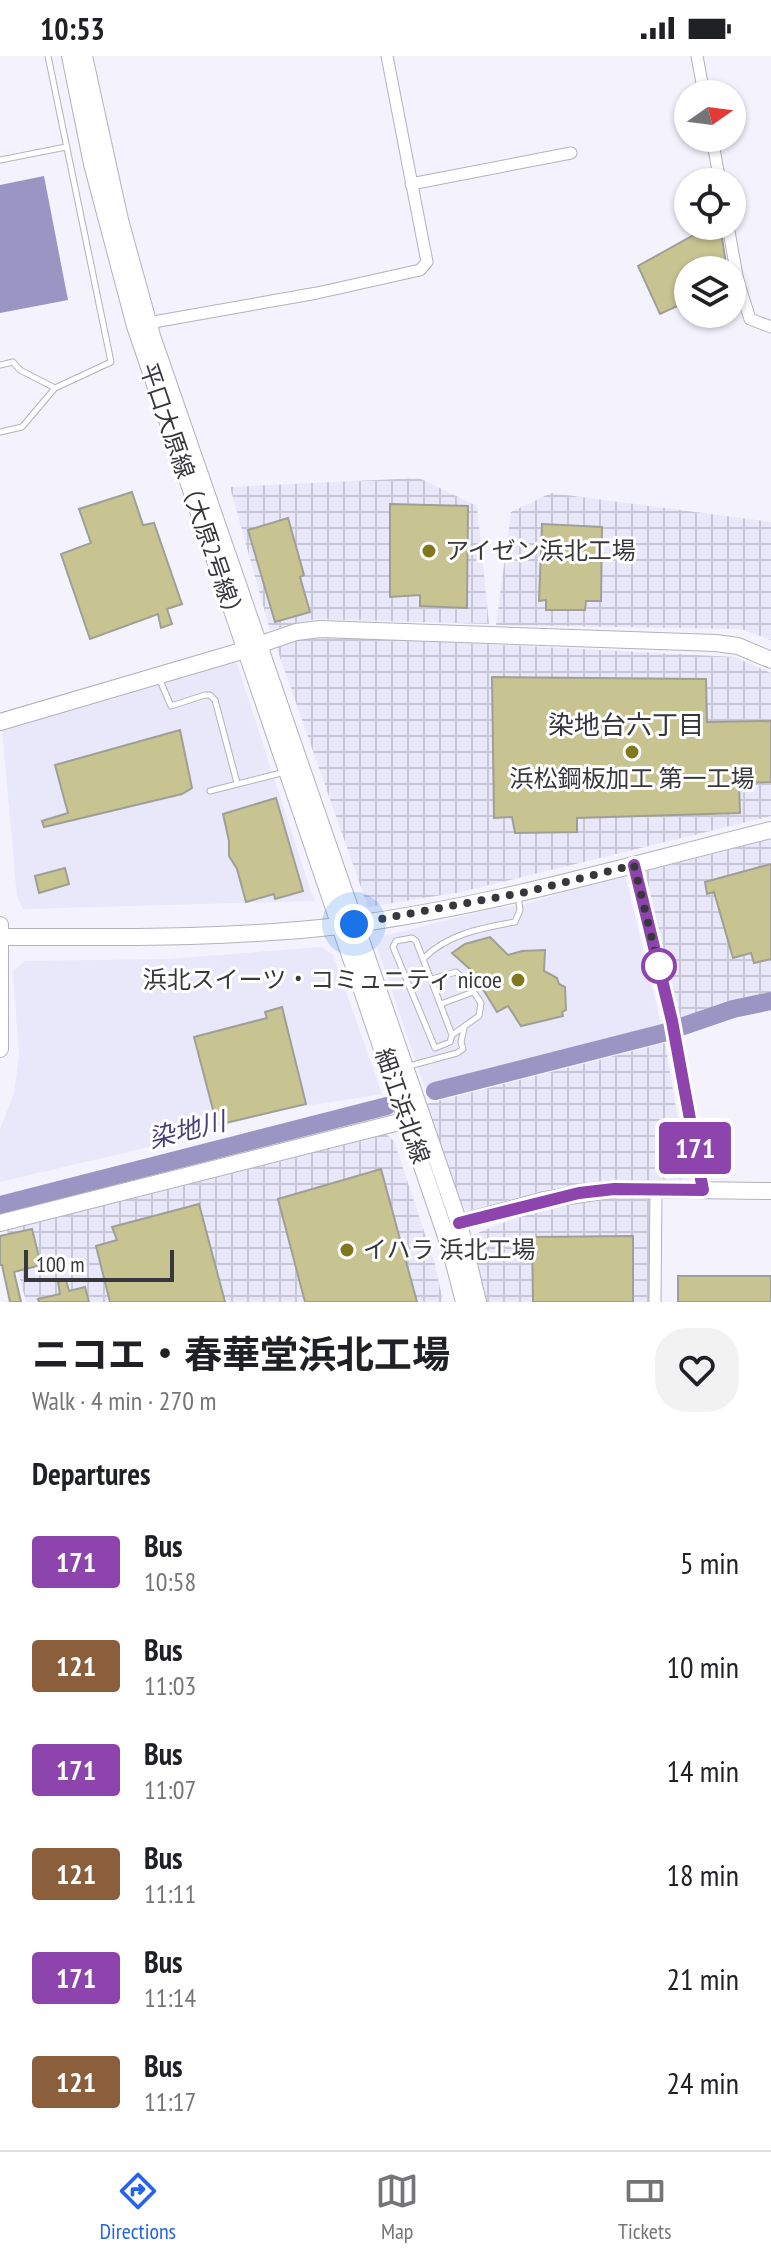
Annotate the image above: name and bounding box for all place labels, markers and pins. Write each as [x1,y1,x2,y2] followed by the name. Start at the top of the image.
[445,535,636,566] place label: アイゼン浜北工場
[420,542,438,560] marker: アイゼン浜北工場
[623,743,641,761] marker: 浜松鋼板加工 第一工場
[509,763,755,794] place label: 浜松鋼板加工 第一工場
[642,949,676,983] unlabelled marker
[143,964,502,995] place label: 浜北スイーツ・コミュニティ nicoe
[509,971,527,989] marker: 浜北スイーツ・コミュニティ nicoe
[363,1234,536,1265] place label: イハラ 浜北工場
[338,1241,356,1259] marker: イハラ 浜北工場

